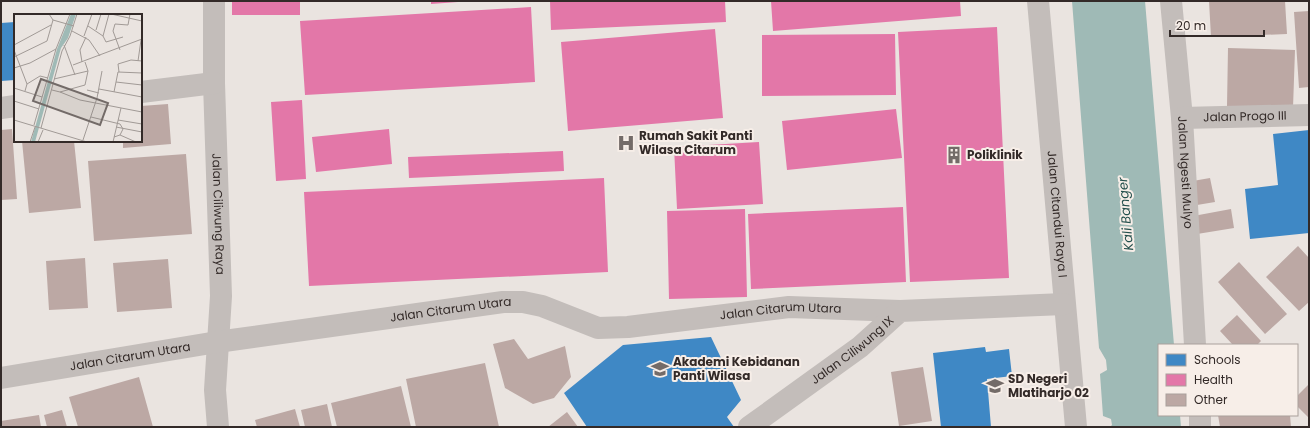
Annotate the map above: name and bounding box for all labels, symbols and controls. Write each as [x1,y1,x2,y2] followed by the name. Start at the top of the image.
[1170,12,1264,38] scale bar
[14,14,142,142] inset map
[1176,17,1206,34] text: 20 m
[1203,107,1287,125] street label: Jalan Progo III
[1174,116,1197,229] street label: Jalan Ngesti Mulyo
[639,127,752,158] place label: Rumah Sakit Panti Wilasa Citarum
[616,133,636,153] hospital icon: Rumah Sakit Panti Wilasa Citarum
[944,145,964,165] building icon: Poliklinik
[967,146,1023,163] place label: Poliklinik
[1043,150,1072,278] street label: Jalan Citandui Raya I
[208,153,229,275] street label: Jalan Ciliwung Raya
[1113,175,1138,251] water label: Kali Banger
[389,293,511,326] street label: Jalan Citarum Utara
[719,298,842,324] street label: Jalan Citarum Utara
[807,312,897,388] street label: Jalan Ciliwung IX
[68,338,192,374] street label: Jalan Citarum Utara
[1158,344,1298,416] legend
[1194,351,1241,368] text: Schools
[673,353,800,384] place label: Akademi Kebidanan Panti Wilasa
[650,359,670,379] school or university icon: Akademi Kebidanan Panti Wilasa
[1008,370,1089,401] place label: SD Negeri Mlatiharjo 02
[1194,371,1233,388] text: Health
[985,376,1005,396] school or university icon: SD Negeri Mlatiharjo 02
[1194,391,1228,408] text: Other

